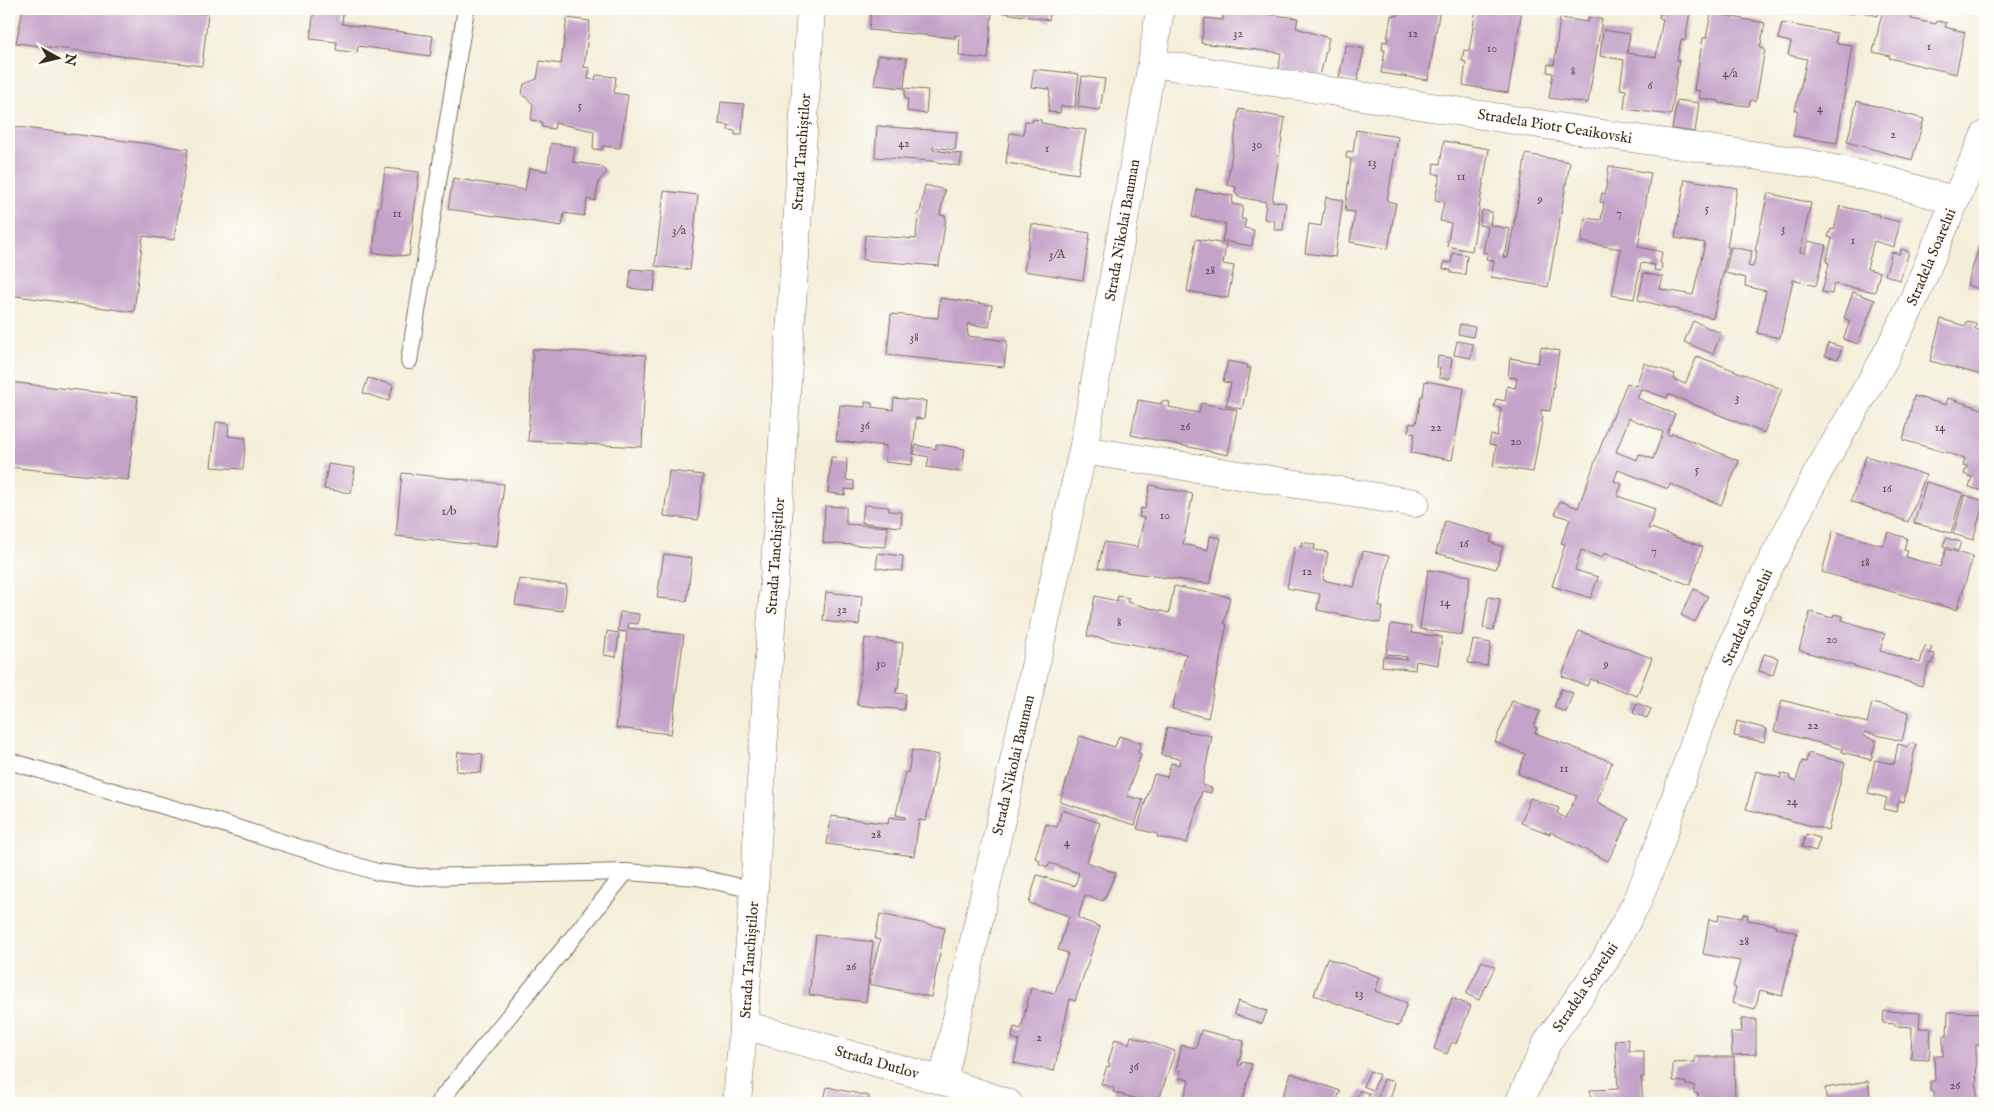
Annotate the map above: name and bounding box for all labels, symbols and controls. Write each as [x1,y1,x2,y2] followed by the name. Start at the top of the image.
[1233,26,1243,41] house number: 32
[1408,26,1418,41] house number: 12
[32,32,82,82] north arrow
[1927,39,1931,54] house number: 1
[1487,41,1497,56] house number: 10
[60,51,80,67] text: N
[1571,64,1576,79] house number: 8
[1722,66,1738,81] house number: 4/a
[1647,78,1653,93] house number: 6
[788,92,815,211] street label: Strada Tanchiștilor
[578,98,583,113] house number: 5
[1817,101,1823,116] house number: 4
[1476,105,1634,148] street label: Stradela Piotr Ceaikovski
[1890,127,1896,142] house number: 2
[898,136,910,151] house number: 42
[1252,137,1262,152] house number: 30
[1045,141,1049,156] house number: 1
[1368,155,1376,170] house number: 13
[1101,158,1144,302] street label: Strada Nikolai Bauman
[1457,169,1465,184] house number: 11
[1536,192,1543,207] house number: 9
[1705,201,1710,216] house number: 5
[393,206,401,221] house number: 11
[1616,206,1622,221] house number: 7
[1902,206,1961,309] street label: Stradela Soarelui
[1781,221,1785,236] house number: 3
[672,223,687,238] house number: 3/a
[1851,233,1855,248] house number: 1
[1049,247,1066,262] house number: 3/A
[1205,263,1215,278] house number: 28
[909,330,919,345] house number: 38
[1735,390,1739,405] house number: 3
[860,418,871,433] house number: 36
[1180,419,1191,434] house number: 26
[1430,420,1442,435] house number: 22
[1935,420,1945,435] house number: 14
[1510,434,1522,449] house number: 20
[1695,462,1700,477] house number: 5
[1882,481,1893,496] house number: 16
[762,496,789,615] street label: Strada Tanchiștilor
[442,504,456,519] house number: 1/b
[1160,508,1170,523] house number: 10
[1459,536,1470,551] house number: 16
[1651,544,1657,559] house number: 7
[1860,555,1870,570] house number: 18
[1302,564,1312,579] house number: 12
[1718,566,1777,669] street label: Stradela Soarelui
[1440,595,1450,610] house number: 14
[837,602,847,617] house number: 32
[1117,615,1122,630] house number: 8
[1826,632,1838,647] house number: 20
[876,656,886,671] house number: 30
[1602,657,1609,672] house number: 9
[988,693,1039,837] street label: Strada Nikolai Bauman
[1807,718,1819,733] house number: 22
[1560,761,1568,776] house number: 11
[1786,794,1798,809] house number: 24
[871,827,881,842] house number: 28
[1064,835,1070,850] house number: 4
[736,900,763,1019] street label: Strada Tanchiștilor
[1739,934,1749,949] house number: 28
[1548,939,1622,1036] street label: Stradela Soarelui
[846,959,857,974] house number: 26
[1355,986,1363,1001] house number: 13
[1036,1030,1042,1045] house number: 2
[833,1041,921,1084] street label: Strada Dutlov
[1129,1059,1140,1074] house number: 36
[1950,1078,1961,1093] house number: 26

